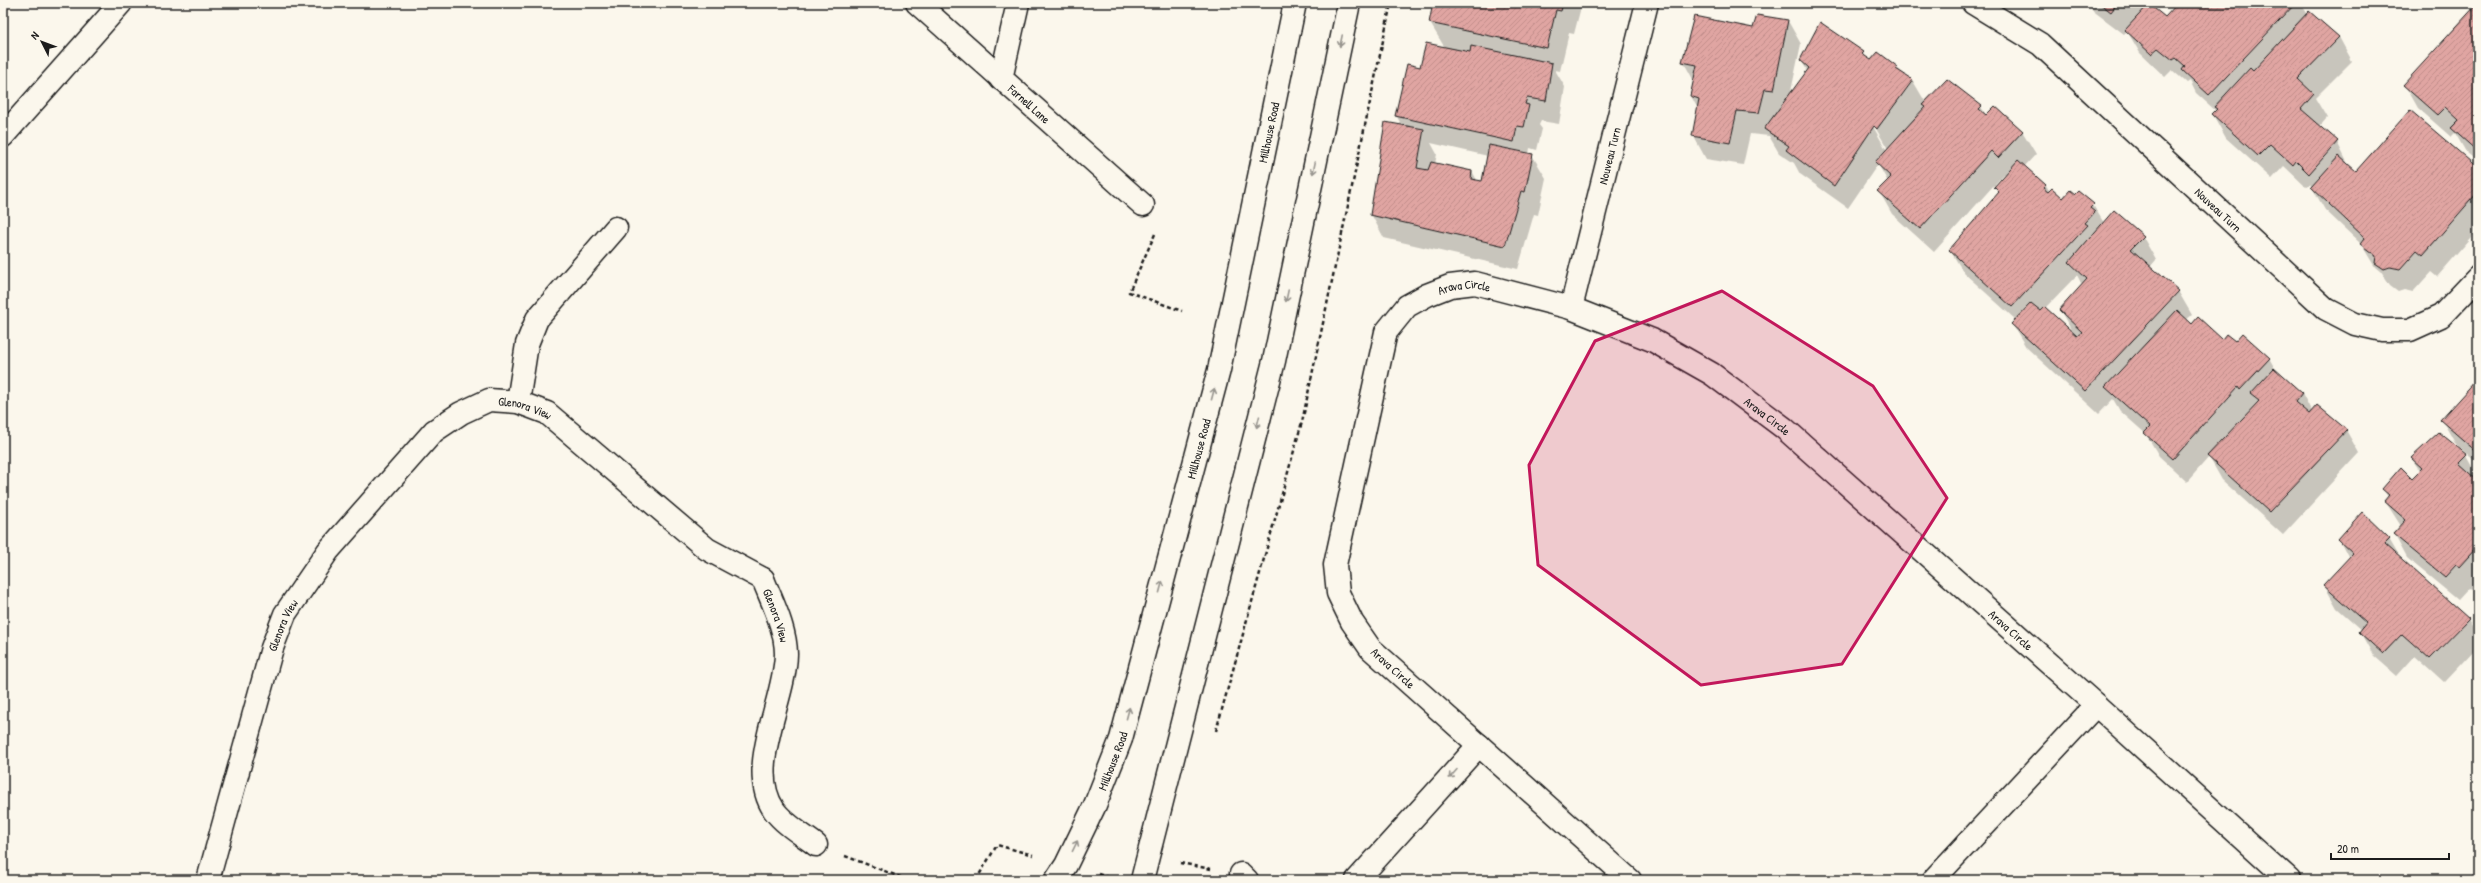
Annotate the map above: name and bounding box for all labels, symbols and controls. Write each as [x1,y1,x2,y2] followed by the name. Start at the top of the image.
[22,22,62,62] north arrow
[27,28,42,42] text: N
[1337,34,1345,47] one-way arrow
[1004,79,1055,127] street label: Farnell Lane
[1254,100,1283,164] street label: Millhouse Road
[1594,125,1624,186] street label: Nouveau Turn
[1310,161,1318,174] one-way arrow
[2191,183,2246,236] street label: Nouveau Turn
[1435,274,1493,299] street label: Arava Circle
[1283,289,1291,302] one-way arrow
[1209,388,1217,401] one-way arrow
[498,392,557,423] street label: Glenora View
[1741,393,1795,439] street label: Arava Circle
[1254,415,1261,428] one-way arrow
[1182,416,1214,481] street label: Millhouse Road
[1158,581,1165,594] one-way arrow
[759,586,794,644] street label: Glenora View
[263,595,302,653] street label: Glenora View
[1985,605,2037,654] street label: Arava Circle
[1367,644,1419,693] street label: Arava Circle
[1124,706,1132,719] one-way arrow
[1093,730,1131,793] street label: Millhouse Road
[1448,769,1457,779] one-way arrow
[2331,835,2449,861] scale bar
[2337,840,2359,857] text: 20 m
[1072,841,1079,853] one-way arrow

